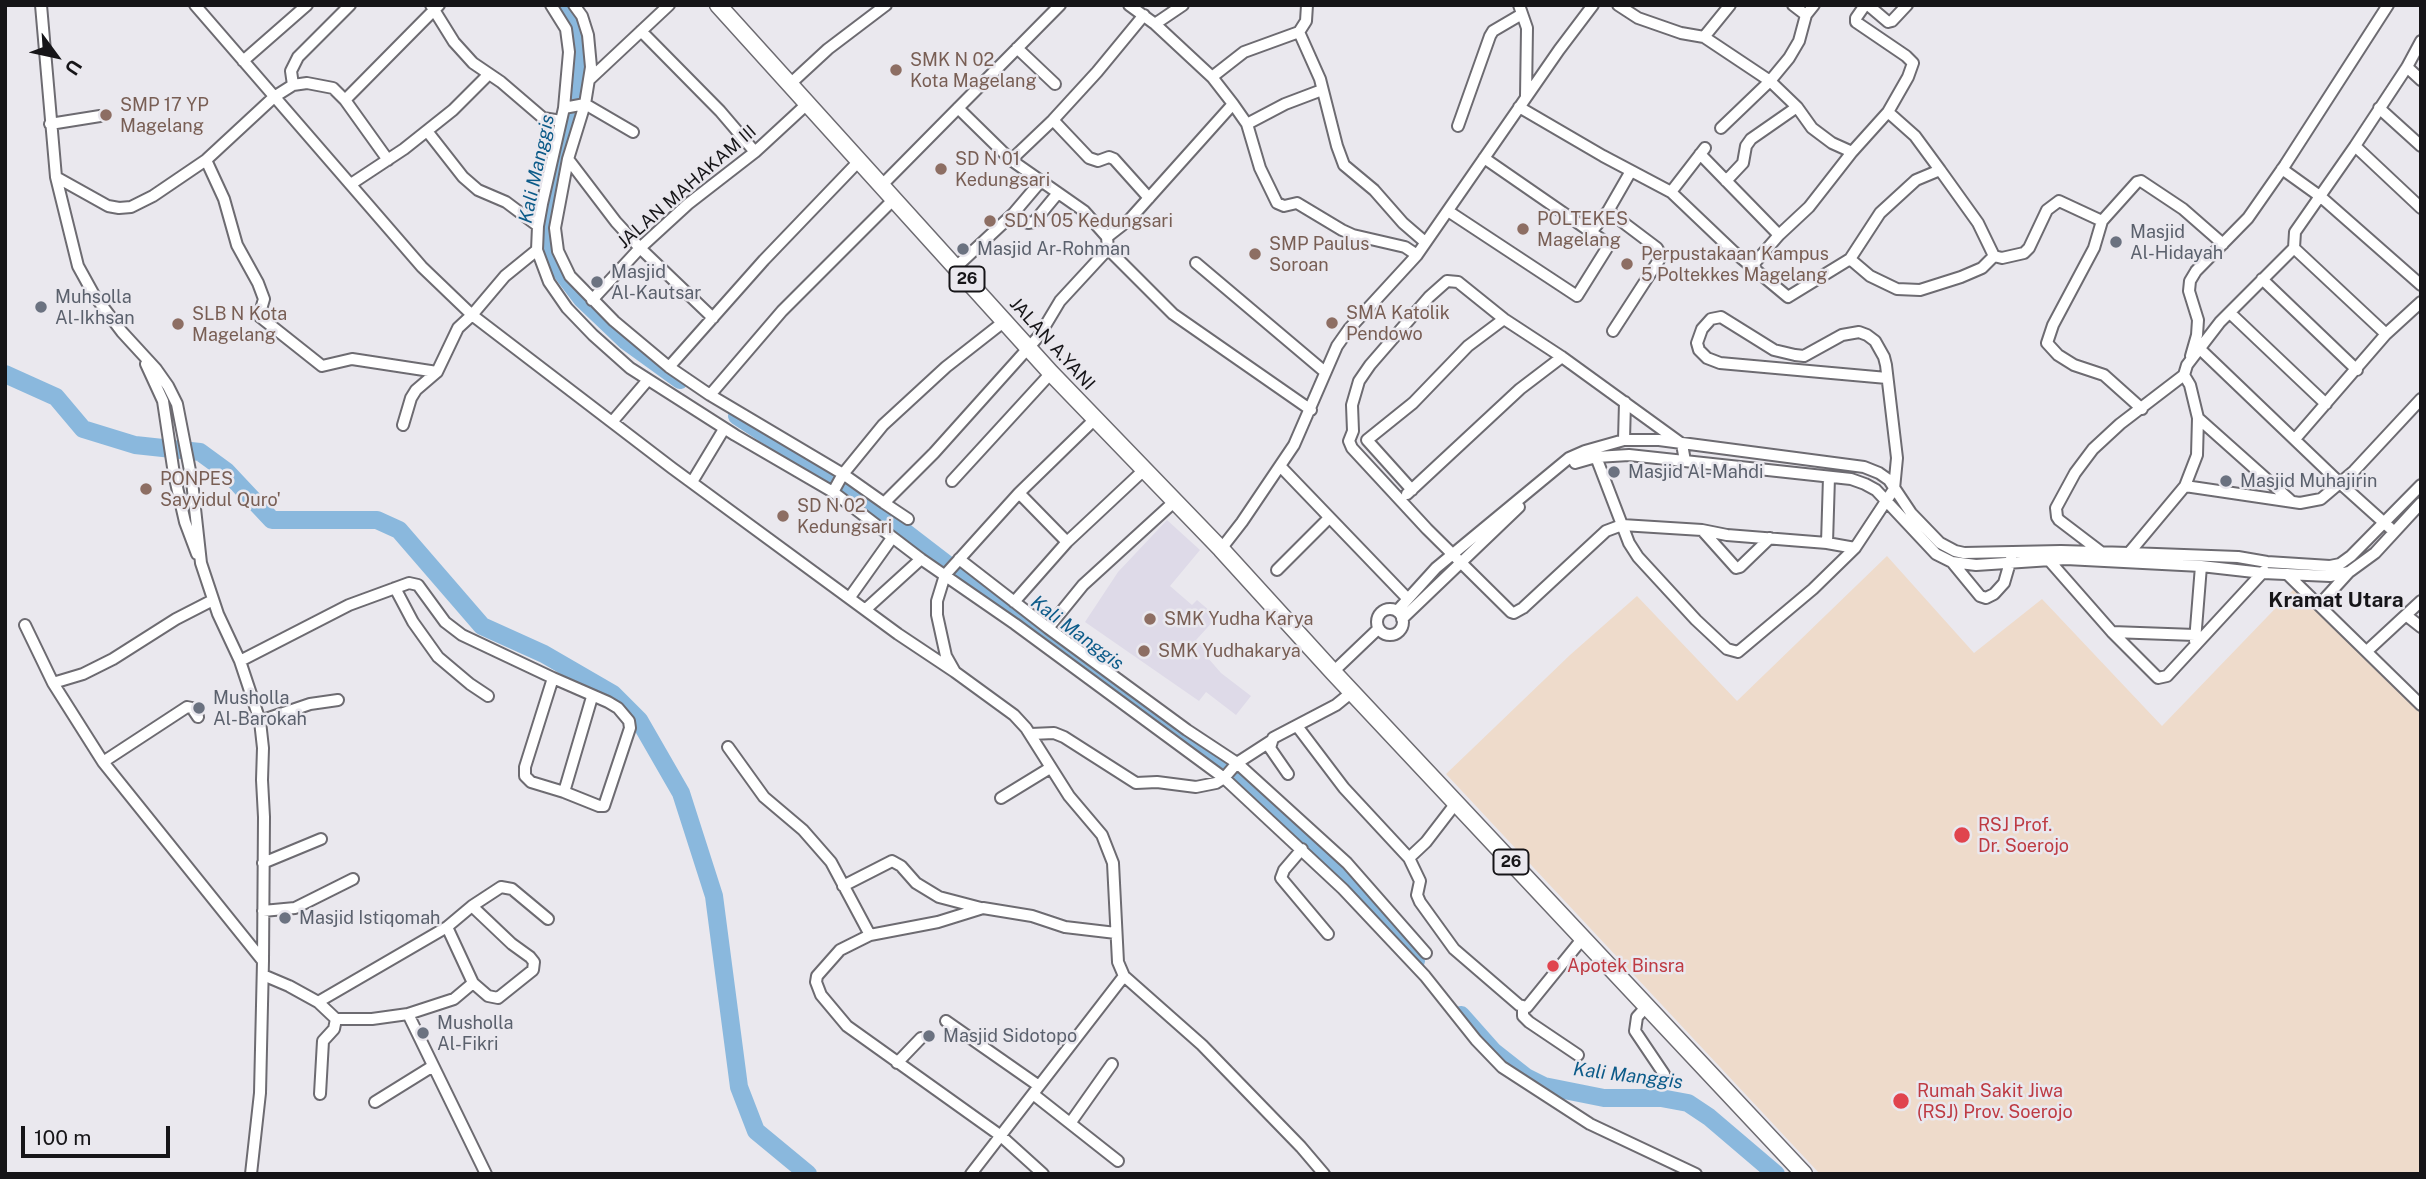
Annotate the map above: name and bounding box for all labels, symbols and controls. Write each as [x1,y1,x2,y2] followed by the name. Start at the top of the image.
[21,21,91,91] north arrow
[910,49,1037,92] place label: SMK N 02 Kota Magelang
[61,56,87,79] text: U
[888,62,904,78] marker: SMK N 02 Kota Magelang
[120,94,209,136] place label: SMP 17 YP Magelang
[98,107,114,123] marker: SMP 17 YP Magelang
[514,113,560,225] water label: Kali Manggis
[613,121,761,253] street label: JALAN MAHAKAM III
[955,148,1050,190] place label: SD N 01 Kedungsari
[933,161,949,177] marker: SD N 01 Kedungsari
[1537,208,1628,250] place label: POLTEKES Magelang
[1004,210,1173,232] place label: SD N 05 Kedungsari
[982,213,998,229] marker: SD N 05 Kedungsari
[1515,221,1531,237] marker: POLTEKES Magelang
[2130,221,2223,264] place label: Masjid Al-Hidayah
[1269,233,1369,276] place label: SMP Paulus Soroan
[2108,234,2124,250] marker: Masjid Al-Hidayah
[977,238,1130,260] place label: Masjid Ar-Rohman
[955,241,971,257] marker: Masjid Ar-Rohman
[1641,243,1829,286] place label: Perpustakaan Kampus 5 Poltekkes Magelang
[1247,246,1263,262] marker: SMP Paulus Soroan
[1619,256,1635,272] marker: Perpustakaan Kampus 5 Poltekkes Magelang
[611,261,701,304] place label: Masjid Al-Kautsar
[950,266,984,292] road number: 26
[589,274,605,290] marker: Masjid Al-Kautsar
[55,286,135,328] place label: Muhsolla Al-Ikhsan
[1005,293,1099,395] street label: JALAN A.YANI
[33,299,49,315] marker: Muhsolla Al-Ikhsan
[1346,302,1450,344] place label: SMA Katolik Pendowo
[192,303,287,346] place label: SLB N Kota Magelang
[1324,315,1340,331] marker: SMA Katolik Pendowo
[170,316,186,332] marker: SLB N Kota Magelang
[1628,461,1763,483] place label: Masjid Al-Mahdi
[1606,464,1622,480] marker: Masjid Al-Mahdi
[160,468,281,510] place label: PONPES Sayyidul Quro'
[2240,470,2377,492] place label: Masjid Muhajirin
[2218,473,2234,489] marker: Masjid Muhajirin
[138,481,154,497] marker: PONPES Sayyidul Quro'
[797,495,892,538] place label: SD N 02 Kedungsari
[775,508,791,524] marker: SD N 02 Kedungsari
[2268,588,2404,614] district label: Kramat Utara
[1026,591,1128,675] water label: Kali Manggis
[1164,608,1313,630] place label: SMK Yudha Karya
[1142,611,1158,627] marker: SMK Yudha Karya
[1158,640,1301,662] place label: SMK Yudhakarya
[1136,643,1152,659] marker: SMK Yudhakarya
[213,687,307,730] place label: Musholla Al-Barokah
[191,700,207,716] marker: Musholla Al-Barokah
[1978,814,2069,856] place label: RSJ Prof. Dr. Soerojo
[1952,825,1972,845] marker: RSJ Prof. Dr. Soerojo
[1494,849,1528,874] road number: 26
[299,907,440,929] place label: Masjid Istiqomah
[277,910,293,926] marker: Masjid Istiqomah
[1567,955,1684,977] place label: Apotek Binsra
[1545,958,1561,974] marker: Apotek Binsra
[437,1012,514,1054] place label: Musholla Al-Fikri
[415,1025,431,1041] marker: Musholla Al-Fikri
[943,1025,1077,1047] place label: Masjid Sidotopo
[921,1028,937,1044] marker: Masjid Sidotopo
[1572,1058,1684,1094] water label: Kali Manggis
[1917,1080,2073,1122] place label: Rumah Sakit Jiwa (RSJ) Prov. Soerojo
[1891,1091,1911,1111] marker: Rumah Sakit Jiwa (RSJ) Prov. Soerojo
[24,1112,173,1156] scale bar
[34,1125,91,1150] text: 100 m

